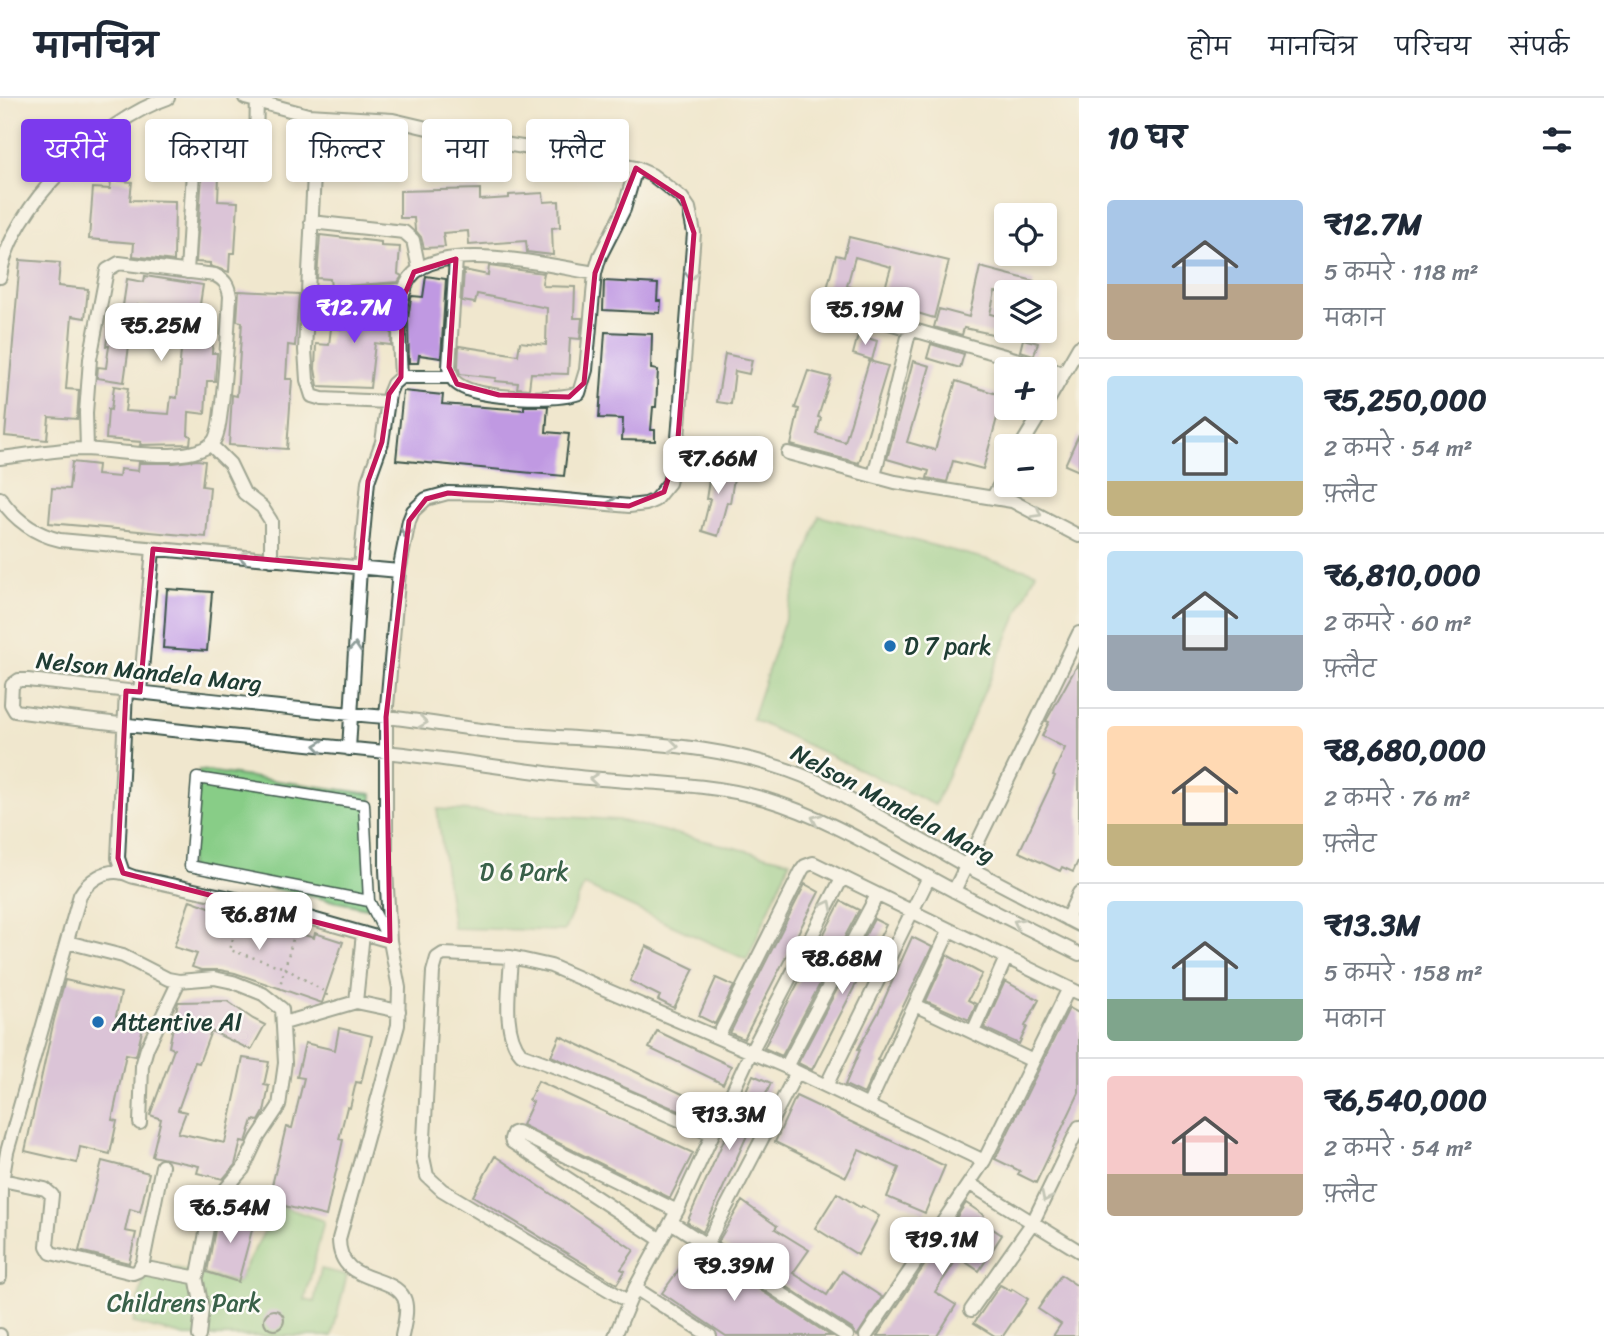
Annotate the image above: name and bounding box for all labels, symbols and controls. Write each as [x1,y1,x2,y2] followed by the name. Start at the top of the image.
[35,17,158,75] text: मानचित्र
[1188,26,1231,68] text: होम
[1269,26,1357,68] text: मानचित्र
[1395,26,1471,68] text: परिचय
[1509,26,1569,68] text: संपर्क
[1107,111,1187,165] text: 10 घर
[21,119,131,182] chip: खरीदें
[145,119,272,182] chip: किराया
[286,119,408,182] chip: फ़िल्टर
[422,119,512,182] chip: नया
[526,119,629,182] chip: फ़्लैट
[1538,121,1576,159] icon: filters
[1324,197,1422,251] text: ₹12.7M
[994,203,1057,497] map controls
[994,203,1057,266] button: locate
[1163,228,1247,312] icon: home
[1324,252,1479,293] text: 5 कमरे · 118 m²
[684,270,699,281] one-way arrow
[994,280,1057,343] button: layers
[297,286,411,345] pin: ₹12.7M
[317,287,391,328] text: ₹12.7M
[808,288,922,347] pin: ₹5.19M
[827,289,903,330] text: ₹5.19M
[1324,298,1385,339] text: मकान
[104,303,218,363] pin: ₹5.25M
[121,305,201,346] text: ₹5.25M
[994,357,1057,420] button: +
[1324,373,1487,427] text: ₹5,250,000
[1163,404,1247,488] icon: home
[1324,428,1473,469] text: 2 कमरे · 54 m²
[994,434,1057,497] button: −
[661,436,775,496] pin: ₹7.66M
[679,438,757,479] text: ₹7.66M
[1324,474,1376,515] text: फ़्लैट
[605,497,616,512] one-way arrow
[1030,505,1043,518] one-way arrow
[400,527,415,539] one-way arrow
[1324,548,1481,602] text: ₹6,810,000
[237,550,249,565] one-way arrow
[1163,579,1247,663] icon: home
[1324,603,1472,644] text: 2 कमरे · 60 m²
[904,625,992,667] place label: D 7 park
[882,638,898,654] marker: D 7 park
[34,639,264,705] street label: Nelson Mandela Marg
[347,642,362,653] one-way arrow
[1324,649,1376,690] text: फ़्लैट
[417,715,429,730] one-way arrow
[1324,723,1486,777] text: ₹8,680,000
[783,732,1003,876] street label: Nelson Mandela Marg
[313,738,325,753] one-way arrow
[668,738,680,753] one-way arrow
[1163,754,1247,838] icon: home
[588,772,599,787] one-way arrow
[1324,778,1470,819] text: 2 कमरे · 76 m²
[811,813,823,827] one-way arrow
[1324,824,1376,865] text: फ़्लैट
[479,851,569,893] park label: D 6 Park
[202,892,316,952] pin: ₹6.81M
[221,894,297,935] text: ₹6.81M
[1324,898,1420,952] text: ₹13.3M
[820,900,833,912] one-way arrow
[1013,918,1025,932] one-way arrow
[1163,929,1247,1013] icon: home
[785,936,899,996] pin: ₹8.68M
[802,938,882,979] text: ₹8.68M
[1324,953,1483,994] text: 5 कमरे · 158 m²
[1324,999,1385,1040] text: मकान
[111,1001,243,1043] place label: Attentive AI
[90,1014,106,1030] marker: Attentive AI
[1324,1073,1487,1127] text: ₹6,540,000
[672,1093,786,1152] pin: ₹13.3M
[692,1094,766,1135] text: ₹13.3M
[1163,1104,1247,1188] icon: home
[1324,1128,1473,1169] text: 2 कमरे · 54 m²
[1324,1174,1376,1215] text: फ़्लैट
[173,1186,287,1245] pin: ₹6.54M
[190,1187,270,1228] text: ₹6.54M
[1040,1190,1054,1202] one-way arrow
[885,1218,999,1277] pin: ₹19.1M
[906,1219,978,1260] text: ₹19.1M
[677,1244,791,1303] pin: ₹9.39M
[694,1245,774,1286] text: ₹9.39M
[107,1282,261,1324] park label: Childrens Park

